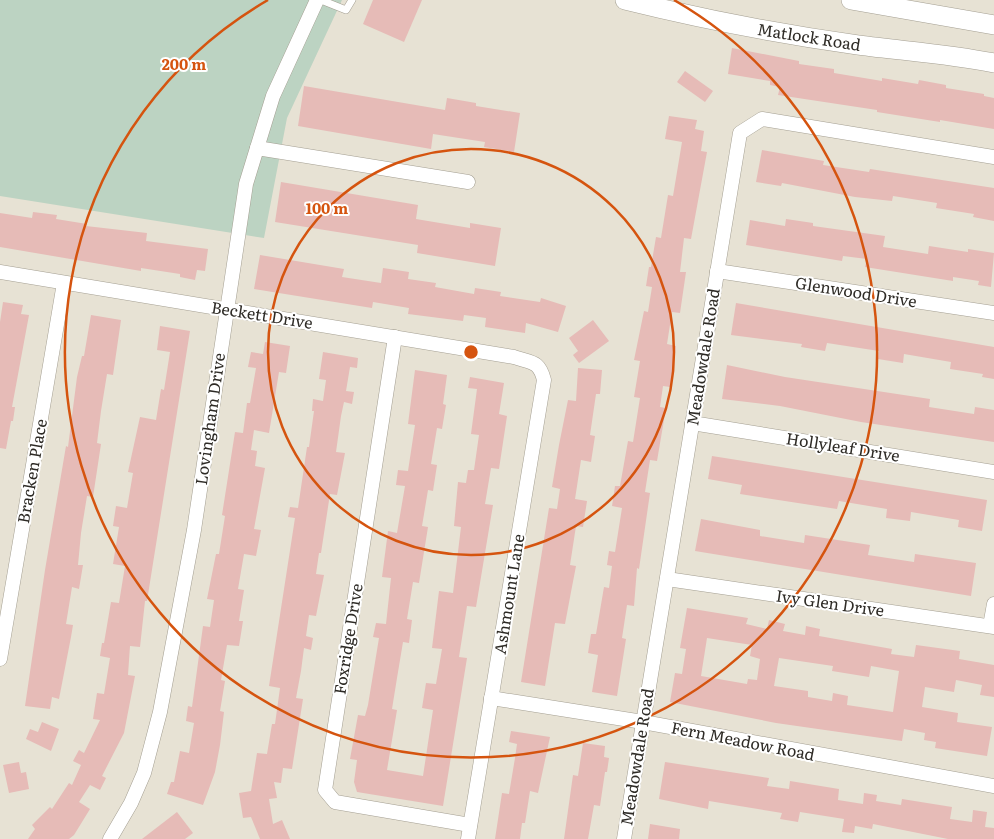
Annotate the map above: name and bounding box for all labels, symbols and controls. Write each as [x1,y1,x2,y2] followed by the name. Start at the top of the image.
[756,16,863,56] street label: Matlock Road
[162,52,206,75] text: 200 m
[306,196,348,219] text: 100 m
[794,270,919,312] street label: Glenwood Drive
[679,286,725,427] street label: Meadowdale Road
[210,294,315,334] street label: Beckett Drive
[462,343,480,361] centre of rings
[188,351,230,487] street label: Lovingham Drive
[10,417,52,525] street label: Bracken Place
[785,425,902,467] street label: Hollyleaf Drive
[487,532,529,656] street label: Ashmount Lane
[326,582,368,696] street label: Foxridge Drive
[775,583,886,621] street label: Ivy Glen Drive
[613,686,659,827] street label: Meadowdale Road
[669,714,817,766] street label: Fern Meadow Road

